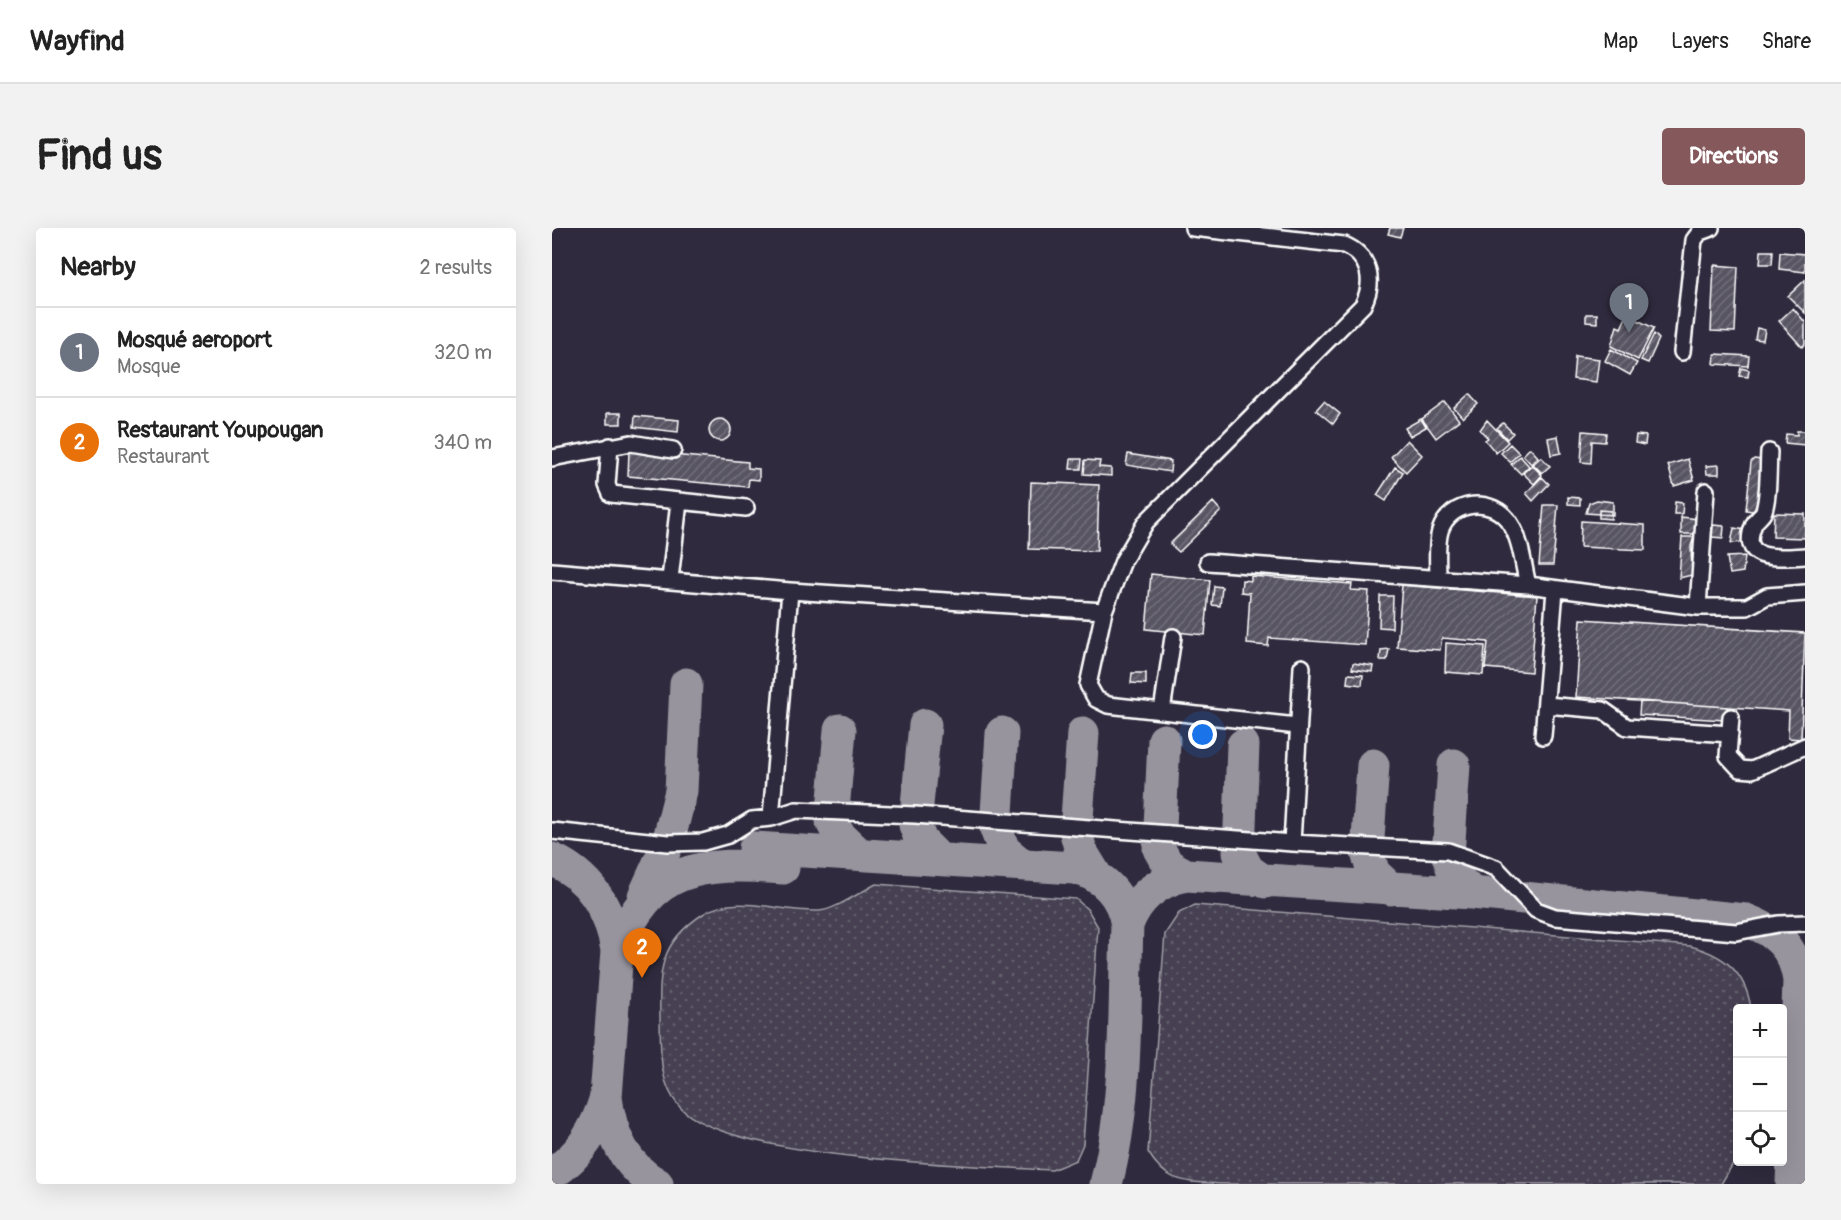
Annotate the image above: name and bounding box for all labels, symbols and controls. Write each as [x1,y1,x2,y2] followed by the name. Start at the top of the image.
[30,24,125,59] text: Wayfind
[1603,28,1638,55] text: Map
[1671,28,1729,55] text: Layers
[1762,28,1811,55] text: Share
[1662,128,1805,185] button: Directions
[36,130,162,182] text: Find us
[60,251,136,283] text: Nearby
[420,255,492,280] text: 2 results
[1610,284,1648,333] pin: 1
[117,326,272,354] text: Mosqué aeroport
[76,340,83,365] text: 1
[434,340,492,365] text: 320 m
[117,354,180,379] text: Mosque
[117,416,323,444] text: Restaurant Youpougan
[74,430,85,455] text: 2
[433,430,492,455] text: 340 m
[117,444,209,469] text: Restaurant
[1188,720,1217,749] your location
[622,928,662,978] pin: 2
[1733,1004,1787,1166] map controls
[1733,1004,1787,1058] button: +
[1733,1058,1787,1112] button: −
[1733,1112,1787,1166] button: locate

